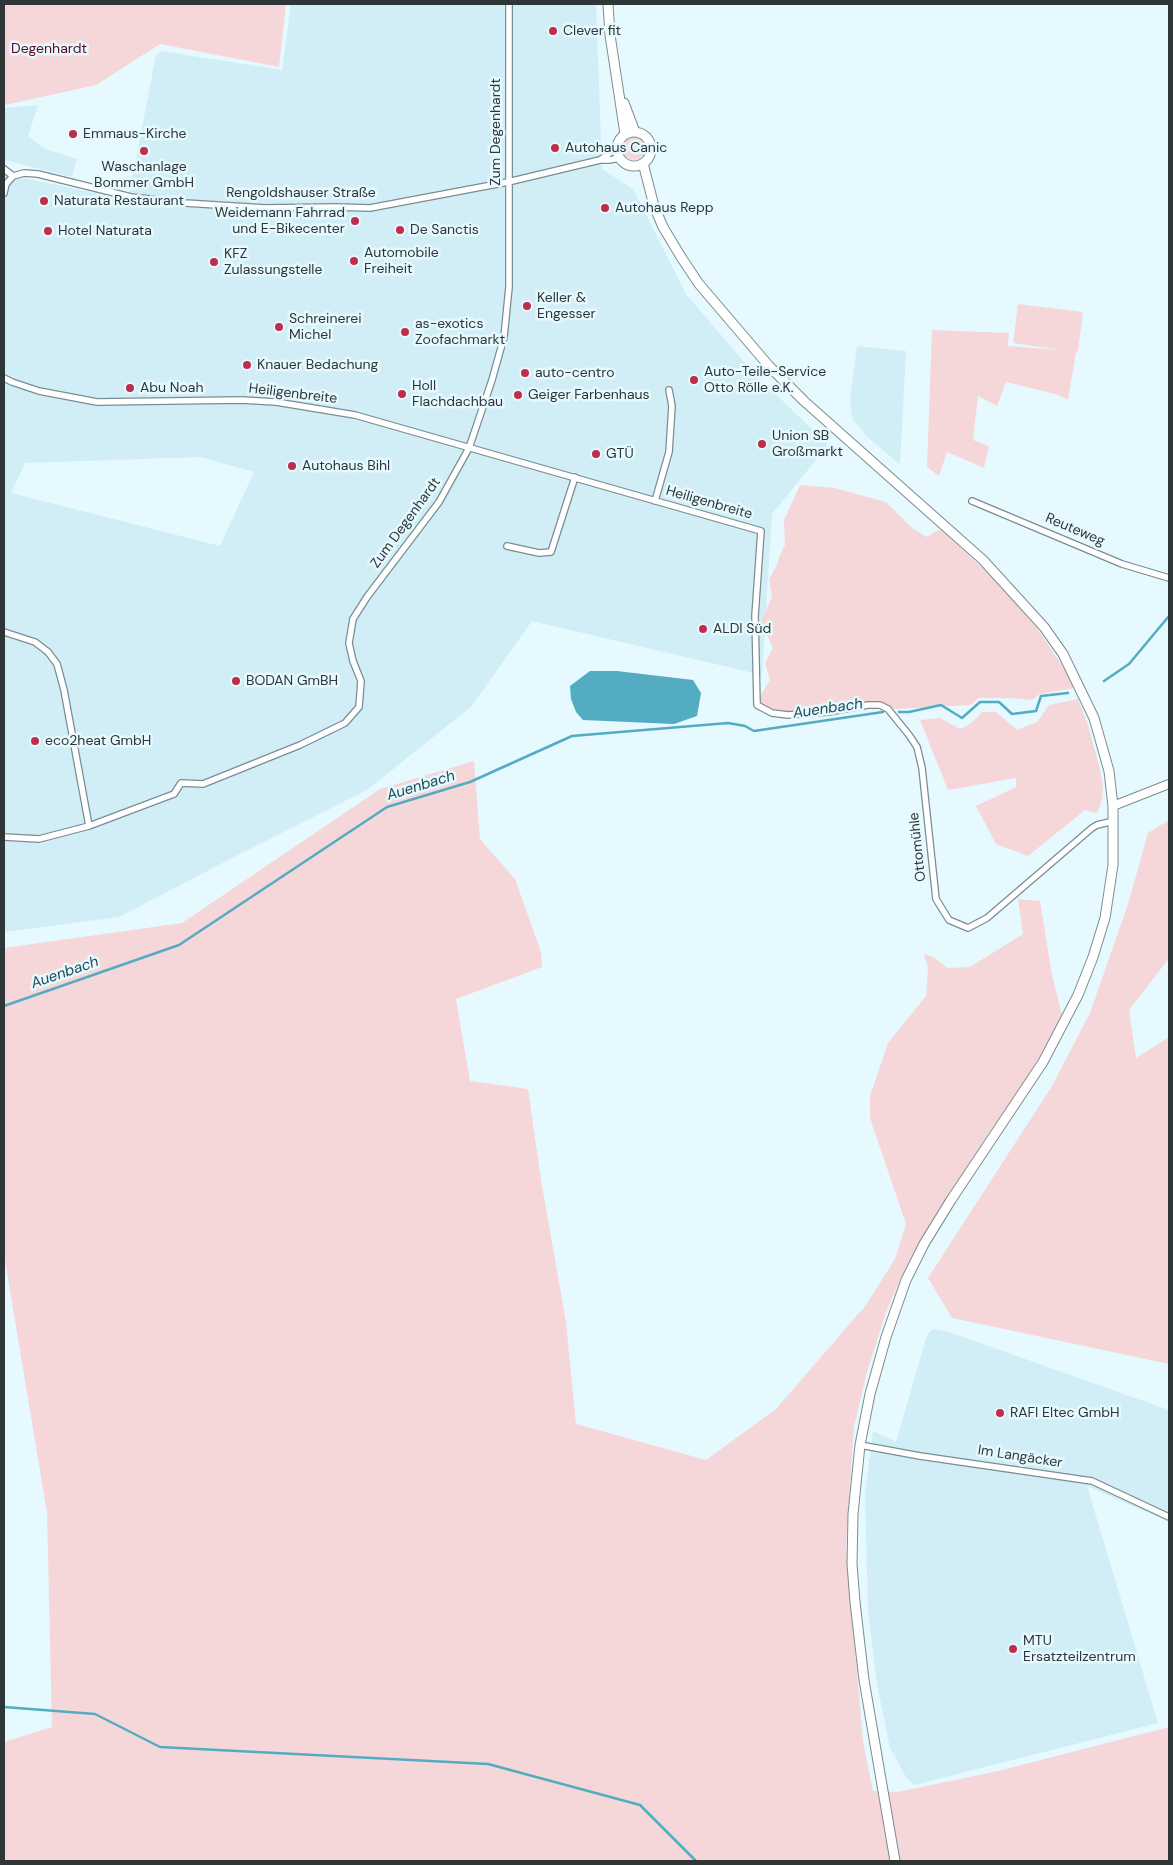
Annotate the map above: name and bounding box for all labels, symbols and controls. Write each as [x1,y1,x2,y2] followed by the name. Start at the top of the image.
[563,23,621,39] place label: Clever fit
[547,25,559,37] marker: Clever fit
[11,41,87,57] park label: Degenhardt
[488,78,504,186] street label: Zum Degenhardt
[83,126,187,142] place label: Emmaus-Kirche
[67,128,79,140] marker: Emmaus-Kirche
[565,140,667,156] place label: Autohaus Canic
[549,142,561,154] marker: Autohaus Canic
[138,145,150,157] marker: Waschanlage Bommer GmbH
[94,159,194,192] place label: Waschanlage Bommer GmbH
[226,185,376,201] street label: Rengoldshauser Straße
[54,193,184,209] place label: Naturata Restaurant
[38,195,50,207] marker: Naturata Restaurant
[615,200,714,216] place label: Autohaus Repp
[599,202,611,214] marker: Autohaus Repp
[215,205,345,238] place label: Weidemann Fahrrad und E-Bikecenter
[349,215,361,227] marker: Weidemann Fahrrad und E-Bikecenter
[410,222,479,238] place label: De Sanctis
[58,223,152,239] place label: Hotel Naturata
[394,224,406,236] marker: De Sanctis
[42,225,54,237] marker: Hotel Naturata
[364,245,439,278] place label: Automobile Freiheit
[224,246,322,278] place label: KFZ Zulassungstelle
[348,255,360,267] marker: Automobile Freiheit
[208,256,220,268] marker: KFZ Zulassungstelle
[537,290,596,322] place label: Keller & Engesser
[521,300,533,312] marker: Keller & Engesser
[289,311,362,344] place label: Schreinerei Michel
[415,316,505,348] place label: as-exotics Zoofachmarkt
[273,321,285,333] marker: Schreinerei Michel
[399,326,411,338] marker: as-exotics Zoofachmarkt
[257,357,378,373] place label: Knauer Bedachung
[241,359,253,371] marker: Knauer Bedachung
[704,364,826,397] place label: Auto-Teile-Service Otto Rölle e.K.
[535,365,615,381] place label: auto-centro
[519,367,531,379] marker: auto-centro
[688,374,700,386] marker: Auto-Teile-Service Otto Rölle e.K.
[412,378,503,411] place label: Holl Flachdachbau
[140,380,203,396] place label: Abu Noah
[248,380,338,408] street label: Heiligenbreite
[124,382,136,394] marker: Abu Noah
[528,387,650,403] place label: Geiger Farbenhaus
[396,388,408,400] marker: Holl Flachdachbau
[512,389,524,401] marker: Geiger Farbenhaus
[772,428,843,461] place label: Union SB Großmarkt
[756,438,768,450] marker: Union SB Großmarkt
[606,446,634,462] place label: GTÜ
[590,448,602,460] marker: GTÜ
[302,458,390,474] place label: Autohaus Bihl
[286,460,298,472] marker: Autohaus Bihl
[368,474,444,572] street label: Zum Degenhardt
[664,483,754,523] street label: Heiligenbreite
[1043,510,1107,550] street label: Reuteweg
[713,621,771,637] place label: ALDI Süd
[697,623,709,635] marker: ALDI Süd
[246,673,338,689] place label: BODAN GmBH
[230,675,242,687] marker: BODAN GmBH
[792,695,864,723] water label: Auenbach
[45,733,151,749] place label: eco2heat GmbH
[29,735,41,747] marker: eco2heat GmbH
[385,767,457,805] water label: Auenbach
[906,812,930,882] street label: Ottomühle
[29,953,101,993] water label: Auenbach
[1010,1405,1119,1421] place label: RAFI Eltec GmbH
[994,1407,1006,1419] marker: RAFI Eltec GmbH
[976,1442,1064,1472] street label: Im Langäcker
[1023,1633,1136,1665] place label: MTU Ersatzteilzentrum
[1007,1643,1019,1655] marker: MTU Ersatzteilzentrum

